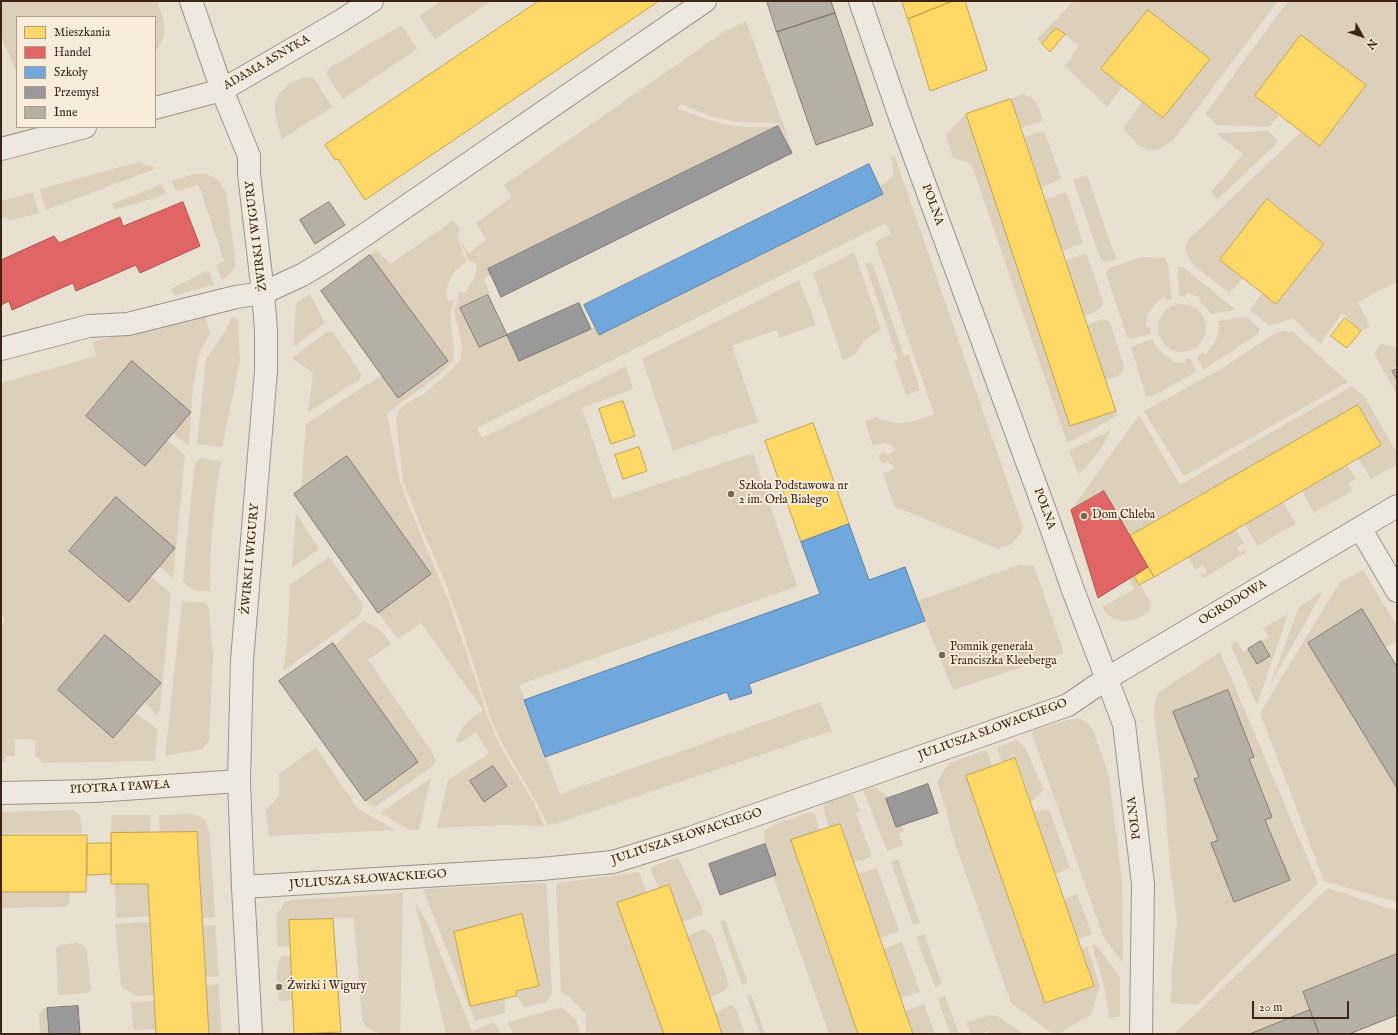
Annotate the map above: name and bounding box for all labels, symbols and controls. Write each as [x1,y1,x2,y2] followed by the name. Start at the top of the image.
[16,16,156,128] legend
[1342,16,1382,56] north arrow
[54,25,110,40] text: Mieszkania
[221,32,313,94] street label: ADAMA ASNYKA
[1363,36,1380,52] text: N
[54,45,91,60] text: Handel
[54,65,88,80] text: Szkoły
[54,85,99,100] text: Przemysł
[54,105,77,120] text: Inne
[243,180,271,292] street label: ŻWIRKI I WIGURY
[918,182,946,228] street label: POLNA
[739,480,848,508] place label: Szkoła Podstawowa nr 2 im. Orła Białego
[1030,486,1058,532] street label: POLNA
[726,489,736,499] marker: Szkoła Podstawowa nr 2 im. Orła Białego
[239,503,263,615] street label: ŻWIRKI I WIGURY
[1092,509,1155,523] place label: Dom Chleba
[1079,511,1089,521] marker: Dom Chleba
[1196,577,1270,629] street label: OGRODOWA
[950,641,1057,669] place label: Pomnik generała Franciszka Kleeberga
[937,650,947,660] marker: Pomnik generała Franciszka Kleeberga
[916,696,1070,764] street label: JULIUSZA SŁOWACKIEGO
[69,778,171,798] street label: PIOTRA I PAWŁA
[1125,796,1145,840] street label: POLNA
[610,806,764,868] street label: JULIUSZA SŁOWACKIEGO
[289,867,447,893] street label: JULIUSZA SŁOWACKIEGO
[287,980,366,994] place label: Żwirki i Wigury
[274,982,284,992] marker: Żwirki i Wigury
[1254,993,1351,1019] scale bar
[1259,1000,1282,1015] text: 20 m

